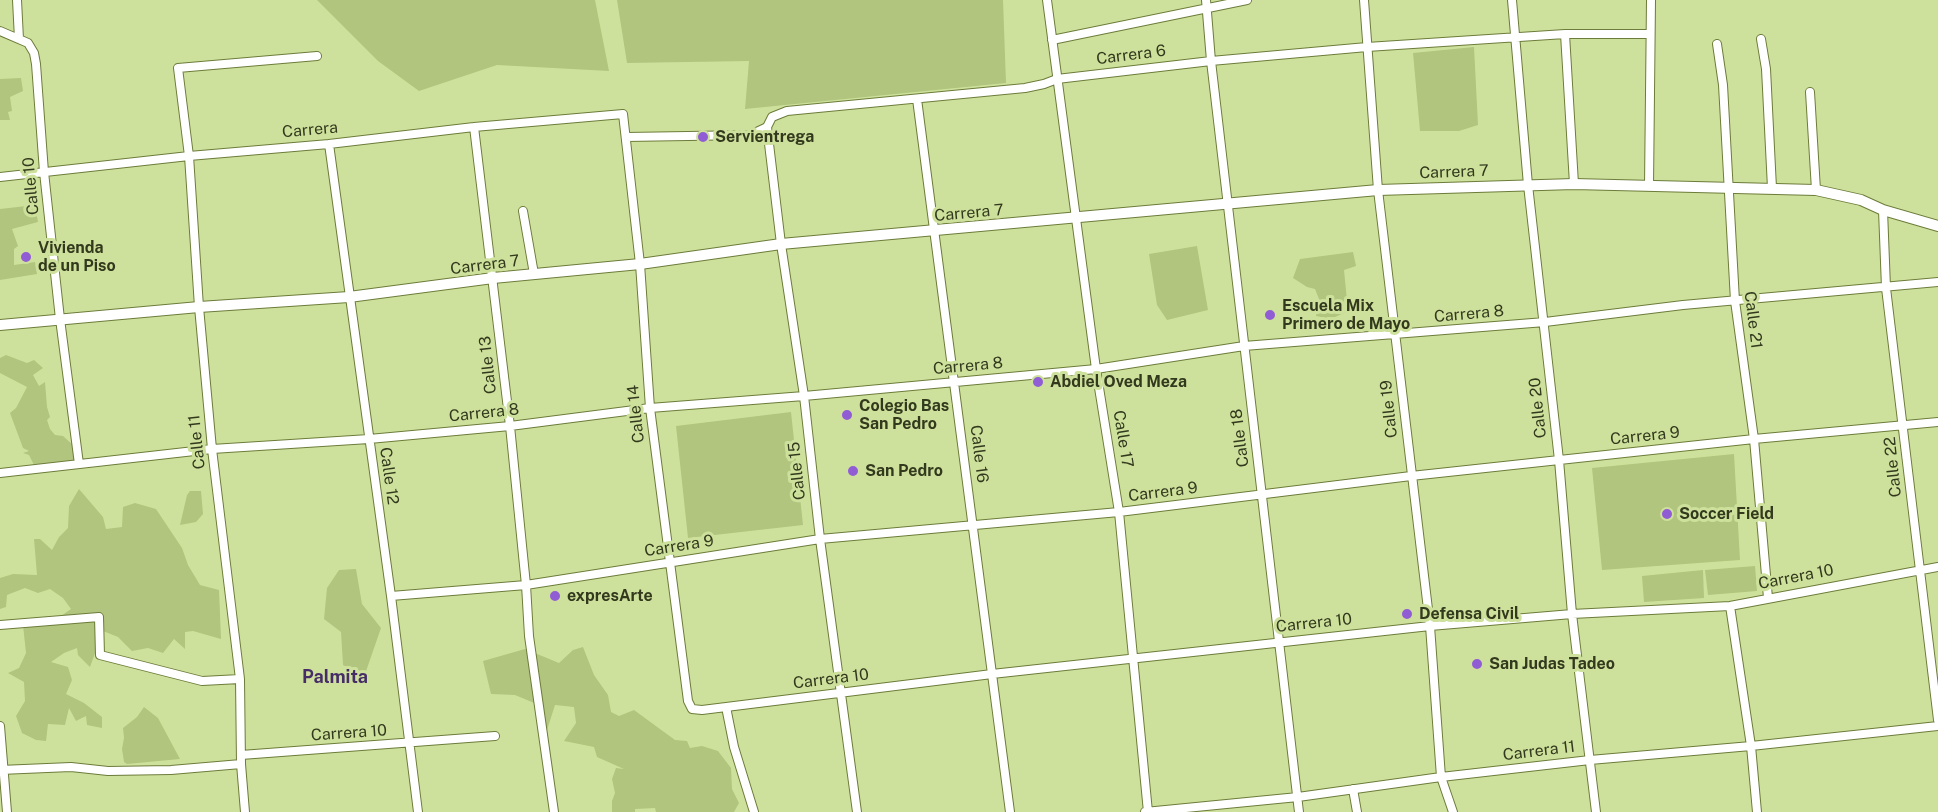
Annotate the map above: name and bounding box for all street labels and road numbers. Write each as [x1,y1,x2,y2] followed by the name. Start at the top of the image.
[1095,41,1167,69] street label: Carrera 6
[281,118,339,142] street label: Carrera
[19,156,43,216] street label: Calle 10
[1419,161,1489,183] street label: Carrera 7
[934,200,1004,226] street label: Carrera 7
[449,251,521,279] street label: Carrera 7
[1740,290,1766,350] street label: Calle 21
[1433,301,1505,327] street label: Carrera 8
[475,335,501,395] street label: Calle 13
[932,353,1004,379] street label: Carrera 8
[1525,377,1551,439] street label: Calle 20
[1376,379,1402,439] street label: Calle 19
[623,384,649,444] street label: Calle 14
[448,400,520,426] street label: Carrera 8
[1227,408,1253,468] street label: Calle 18
[1109,409,1137,469] street label: Calle 17
[185,414,209,470] street label: Calle 11
[1609,423,1681,449] street label: Carrera 9
[966,424,992,484] street label: Calle 16
[1880,436,1906,498] street label: Calle 22
[784,441,810,501] street label: Calle 15
[375,446,403,506] street label: Calle 12
[1127,478,1199,506] street label: Carrera 9
[643,531,715,561] street label: Carrera 9
[1757,560,1835,594] street label: Carrera 10
[1275,609,1353,637] street label: Carrera 10
[792,665,870,693] street label: Carrera 10
[310,721,388,745] street label: Carrera 10
[1502,737,1576,765] street label: Carrera 11

